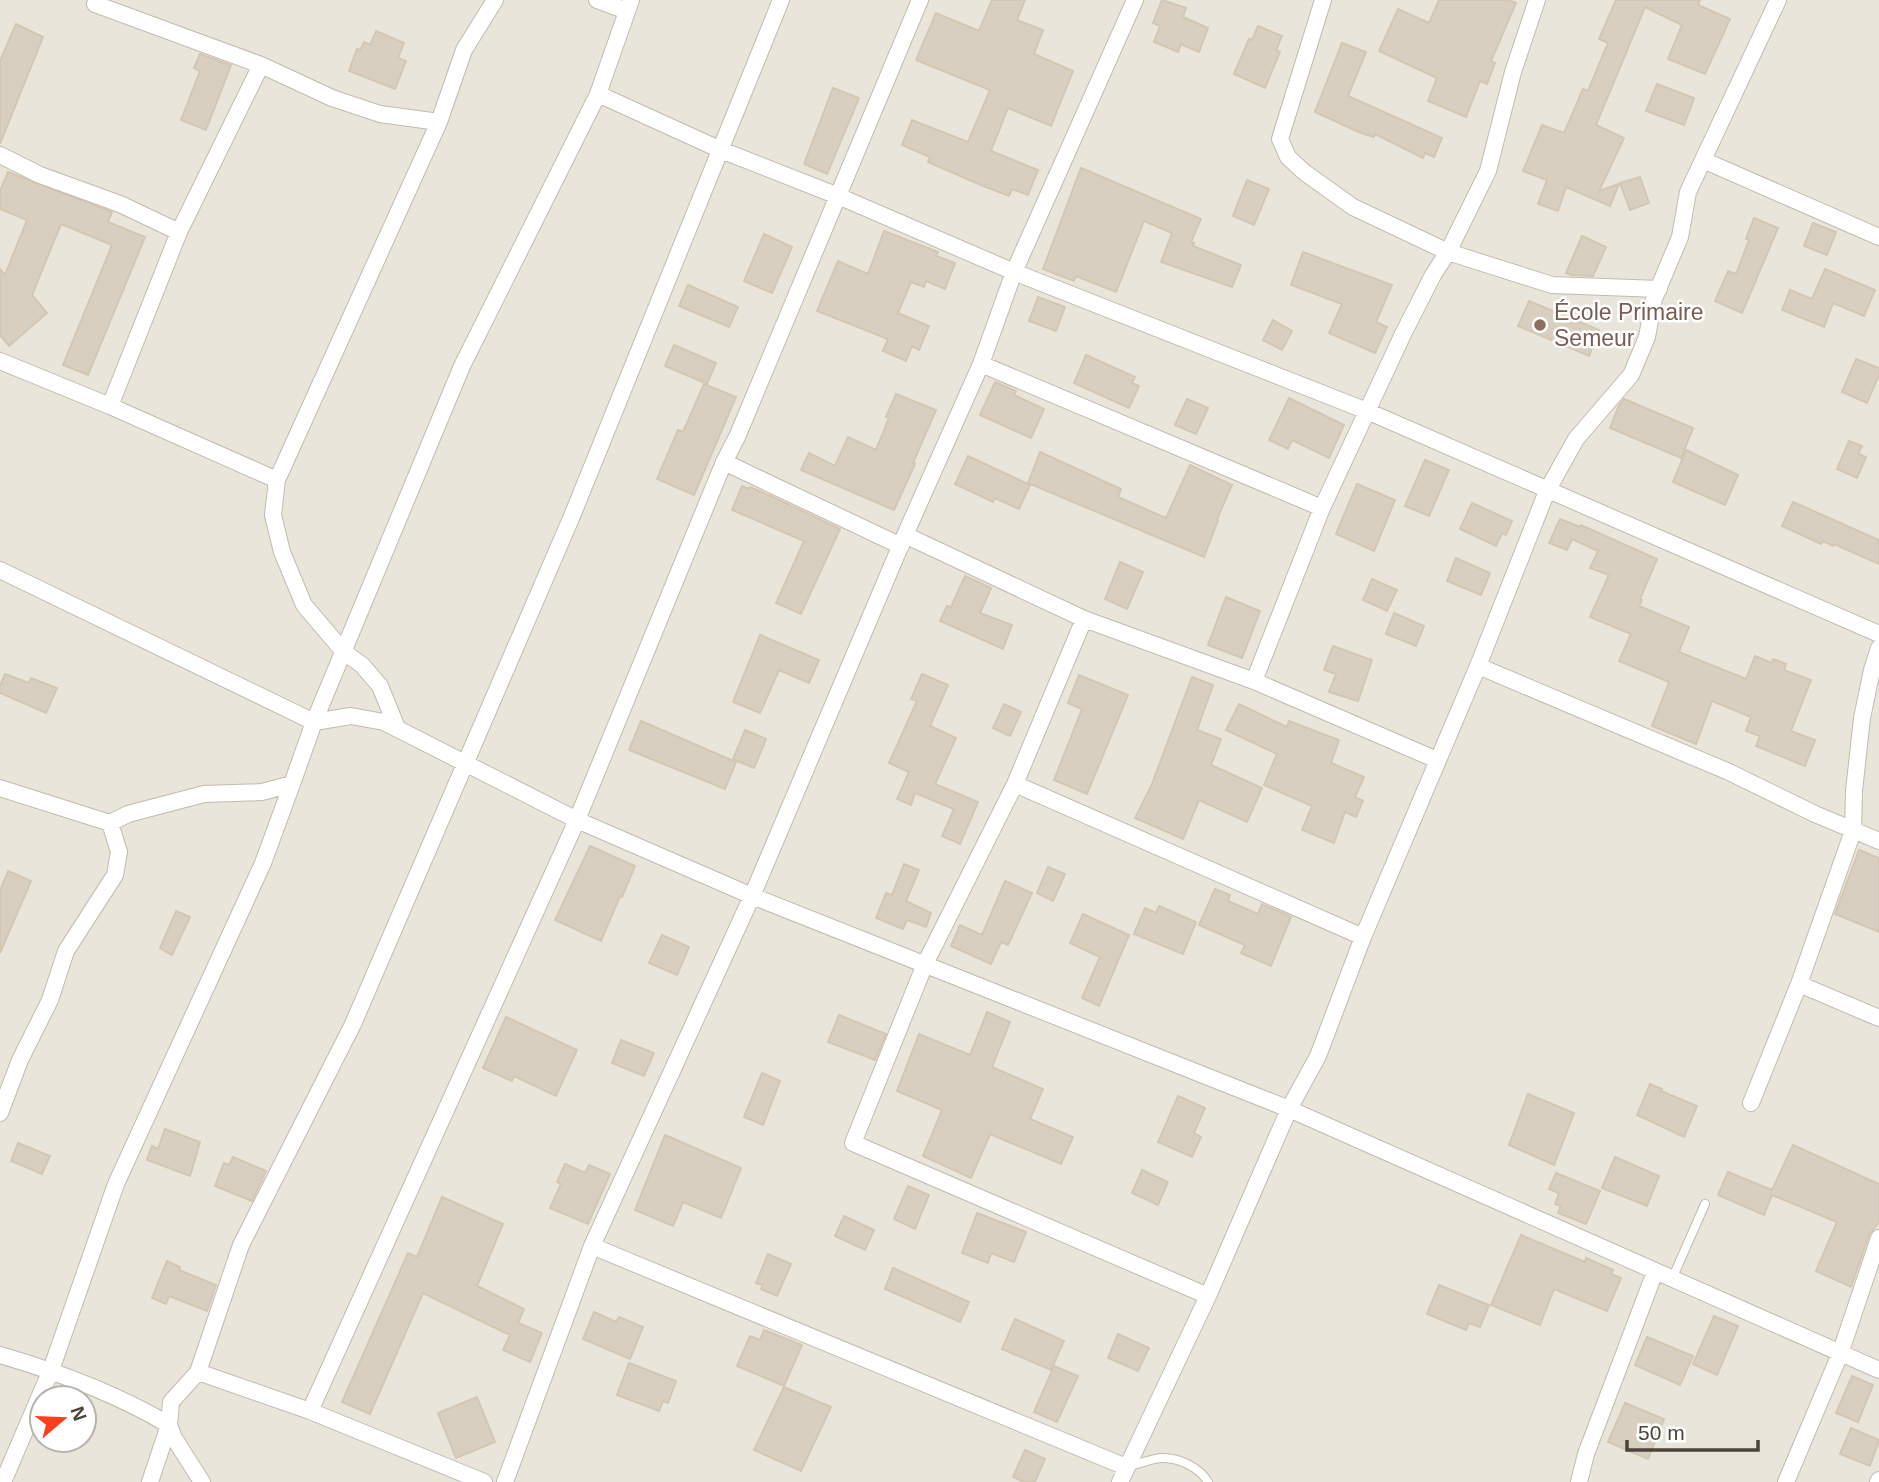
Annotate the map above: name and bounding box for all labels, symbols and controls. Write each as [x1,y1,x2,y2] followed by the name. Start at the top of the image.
[1554,299,1704,351] place label: École Primaire Semeur
[1532,317,1548,333] marker: École Primaire Semeur
[28,1384,98,1454] north arrow
[66,1404,91,1424] text: N
[1627,1408,1758,1452] scale bar
[1638,1421,1685,1444] text: 50 m

